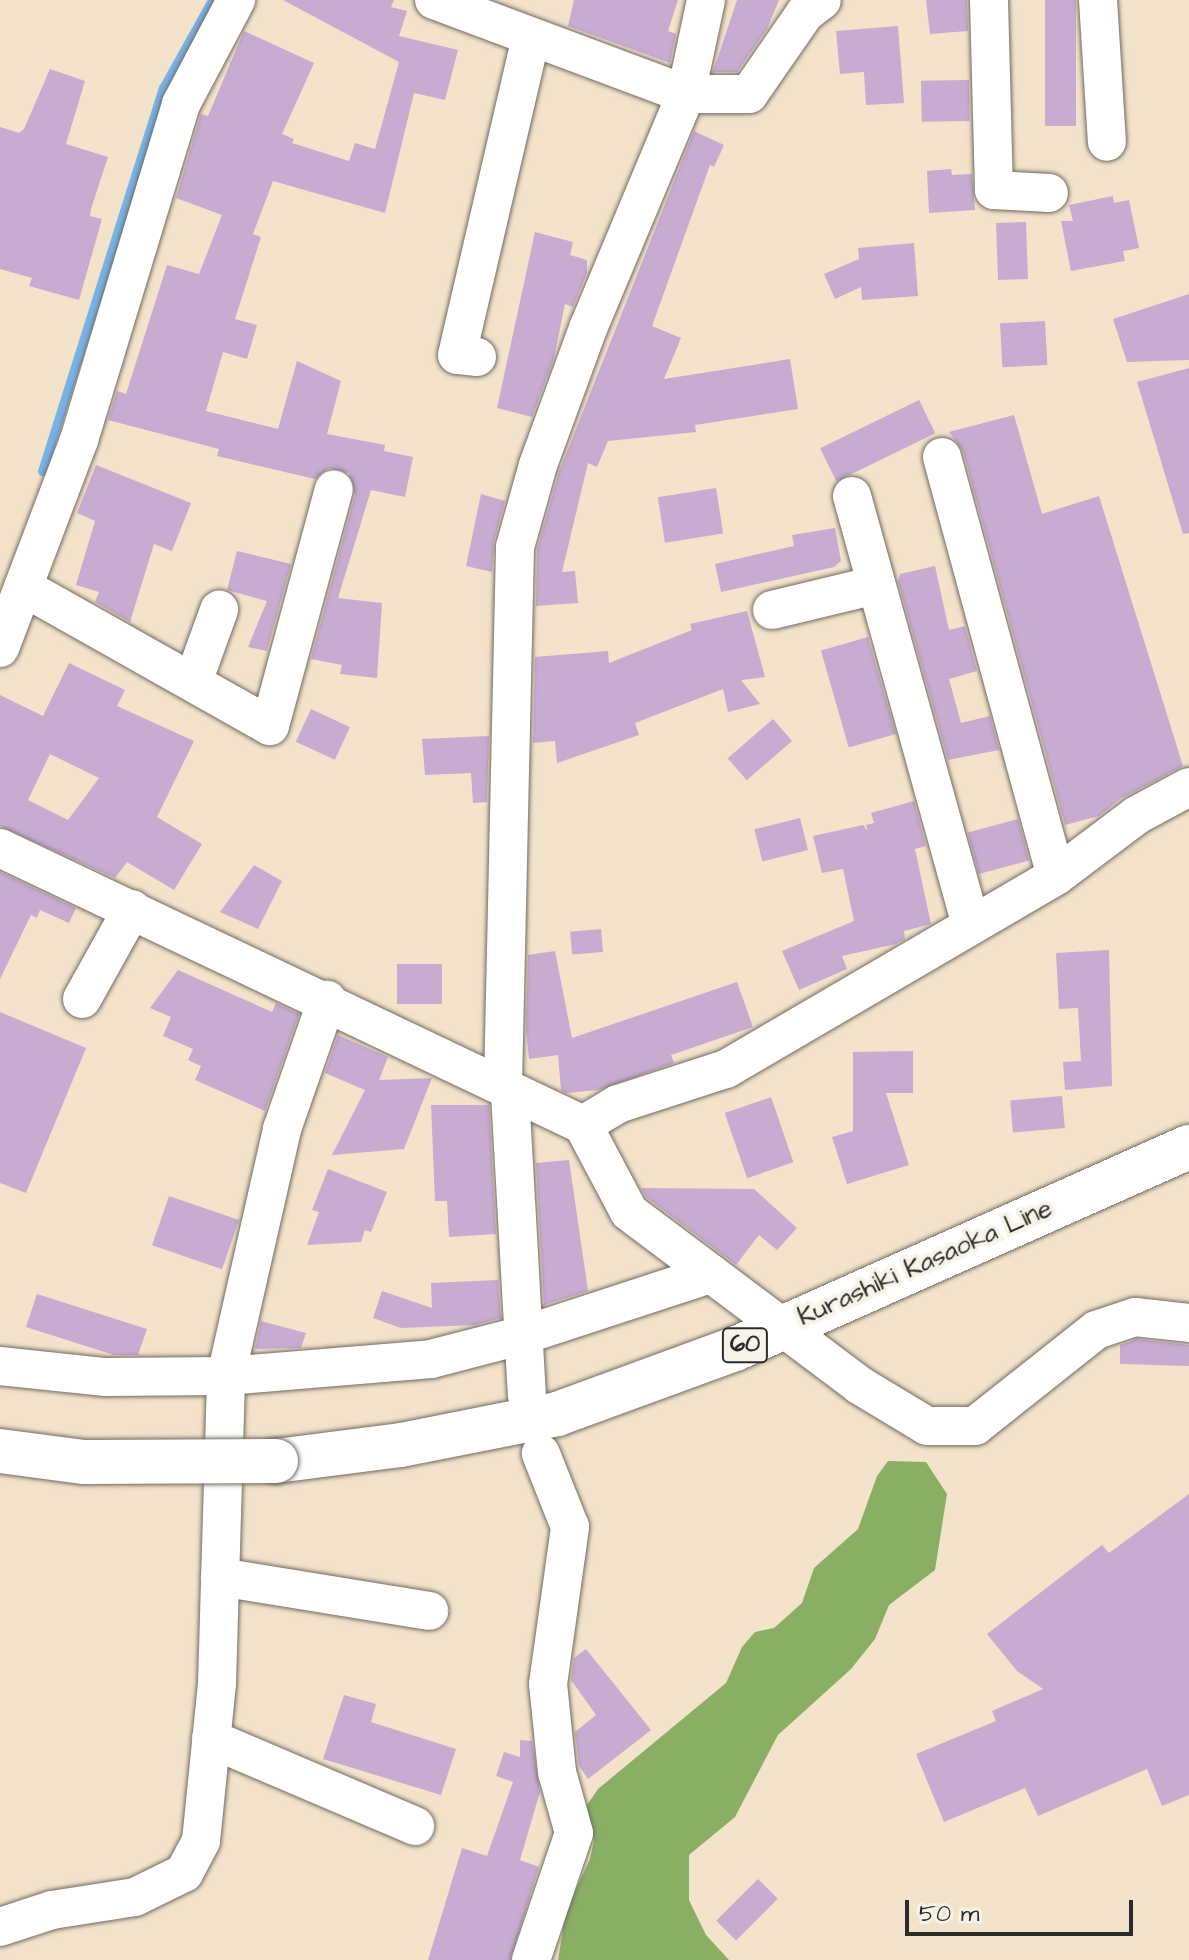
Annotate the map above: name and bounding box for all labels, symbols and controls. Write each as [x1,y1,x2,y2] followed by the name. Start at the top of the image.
[793,1193,1057,1333] street label: Kurashiki Kasaoka Line
[721,1325,769,1365] road number: 60
[909,1884,1137,1934] scale bar
[919,1897,979,1931] text: 50 m

